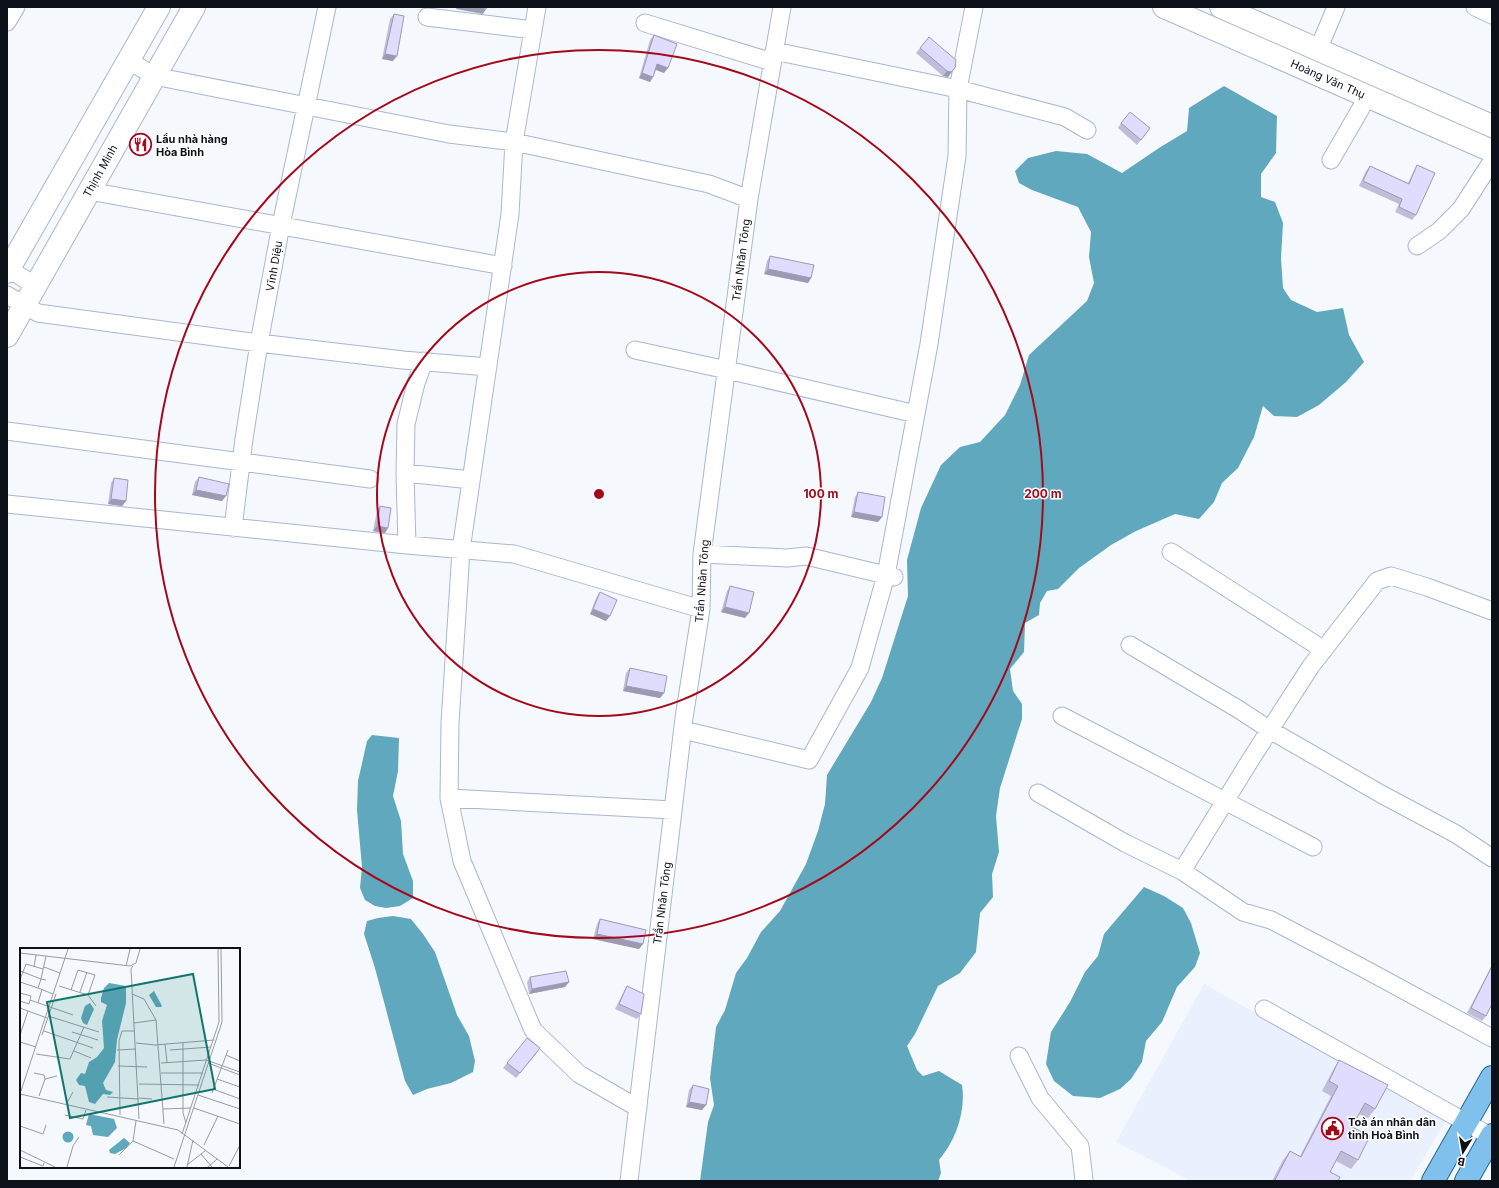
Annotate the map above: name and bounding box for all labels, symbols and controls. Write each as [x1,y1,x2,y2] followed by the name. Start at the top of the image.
[1288,56,1368,102] street label: Hoàng Văn Thụ
[128,132,154,158] restaurant icon: Lẩu nhà hàng Hòa Bình
[156,132,228,159] place label: Lẩu nhà hàng Hòa Bình
[80,142,120,200] street label: Thịnh Minh
[729,218,753,302] street label: Trần Nhân Tông
[263,240,285,292] street label: Vĩnh Diệu
[803,486,839,501] text: 100 m
[1024,486,1062,501] text: 200 m
[592,487,606,501] centre of rings
[692,539,712,623] street label: Trần Nhân Tông
[650,861,674,945] street label: Trần Nhân Tông
[20,948,240,1168] inset map
[1319,1115,1345,1141] public building icon: Toà án nhân dân tỉnh Hoà Bình
[1348,1115,1436,1142] place label: Toà án nhân dân tỉnh Hoà Bình
[1443,1132,1483,1172] north arrow
[1456,1154,1466,1169] text: B

